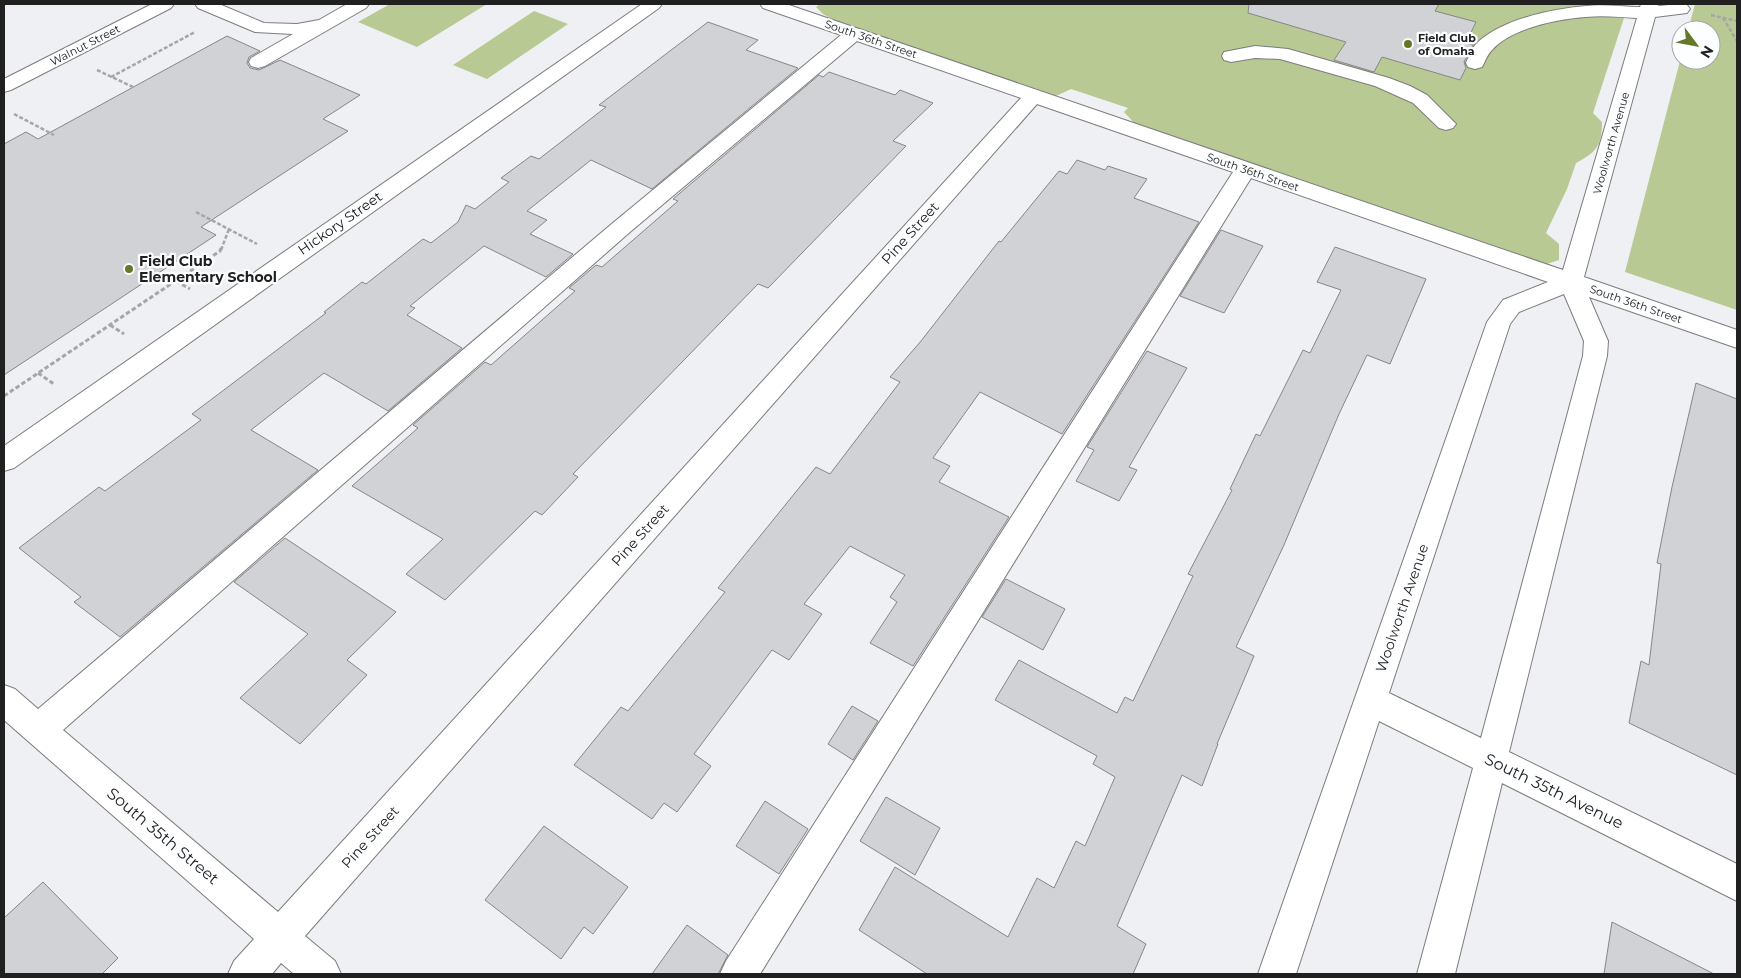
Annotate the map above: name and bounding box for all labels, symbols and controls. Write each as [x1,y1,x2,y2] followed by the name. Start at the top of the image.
[823,17,920,62] street label: South 36th Street
[1671,20,1721,70] north arrow
[48,21,123,69] street label: Walnut Street
[1418,31,1476,58] place label: Field Club of Omaha
[1402,38,1414,50] marker: Field Club of Omaha
[1696,42,1718,61] text: N
[1590,90,1632,196] street label: Woolworth Avenue
[1205,150,1302,195] street label: South 36th Street
[294,187,386,259] street label: Hickory Street
[877,198,943,268] street label: Pine Street
[139,252,277,286] place label: Field Club Elementary School
[123,263,135,275] marker: Field Club Elementary School
[1588,282,1685,327] street label: South 36th Street
[607,500,673,570] street label: Pine Street
[1372,541,1432,675] street label: Woolworth Avenue
[1482,749,1626,833] street label: South 35th Avenue
[103,784,223,889] street label: South 35th Street
[337,802,403,872] street label: Pine Street

